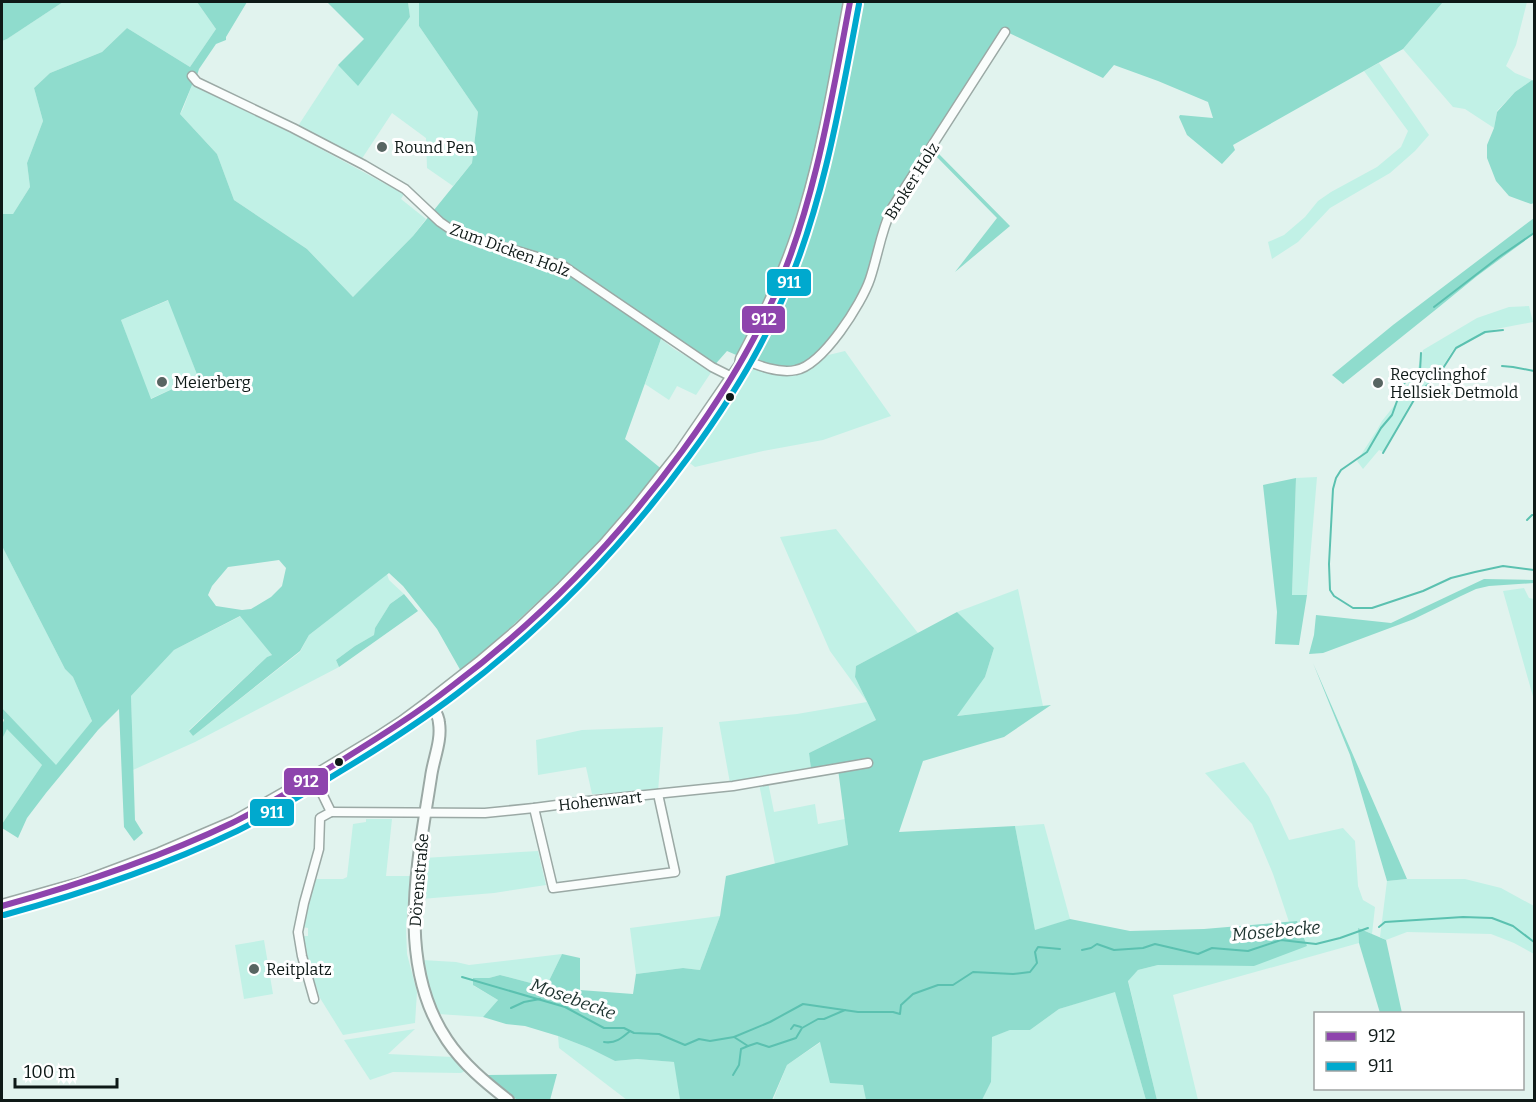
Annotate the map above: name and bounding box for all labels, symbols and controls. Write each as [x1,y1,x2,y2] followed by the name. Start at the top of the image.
[394,138,474,157] place label: Round Pen
[881,139,943,223] street label: Broker Holz
[375,140,389,154] marker: Round Pen
[447,219,573,281] street label: Zum Dicken Holz
[766,268,812,297] line badge: 911
[777,273,801,292] text: 911
[741,305,786,334] line badge: 912
[751,310,777,329] text: 912
[1390,365,1519,402] place label: Recyclinghof Hellsiek Detmold
[174,373,251,392] place label: Meierberg
[155,375,169,389] marker: Meierberg
[1371,376,1385,390] marker: Recyclinghof Hellsiek Detmold
[724,391,736,403] unlabelled marker
[333,756,345,768] unlabelled marker
[283,767,329,796] line badge: 912
[293,772,319,791] text: 912
[557,787,643,815] street label: Hohenwart
[249,798,295,827] line badge: 911
[260,803,284,822] text: 911
[405,832,433,928] street label: Dörenstraße
[1231,916,1321,946] water label: Mosebecke
[266,960,332,979] place label: Reitplatz
[247,962,261,976] marker: Reitplatz
[527,973,619,1025] water label: Mosebecke
[1314,1012,1524,1090] legend
[1368,1025,1396,1047] text: 912
[15,1051,117,1089] scale bar
[1368,1055,1394,1077] text: 911
[24,1061,75,1083] text: 100 m

